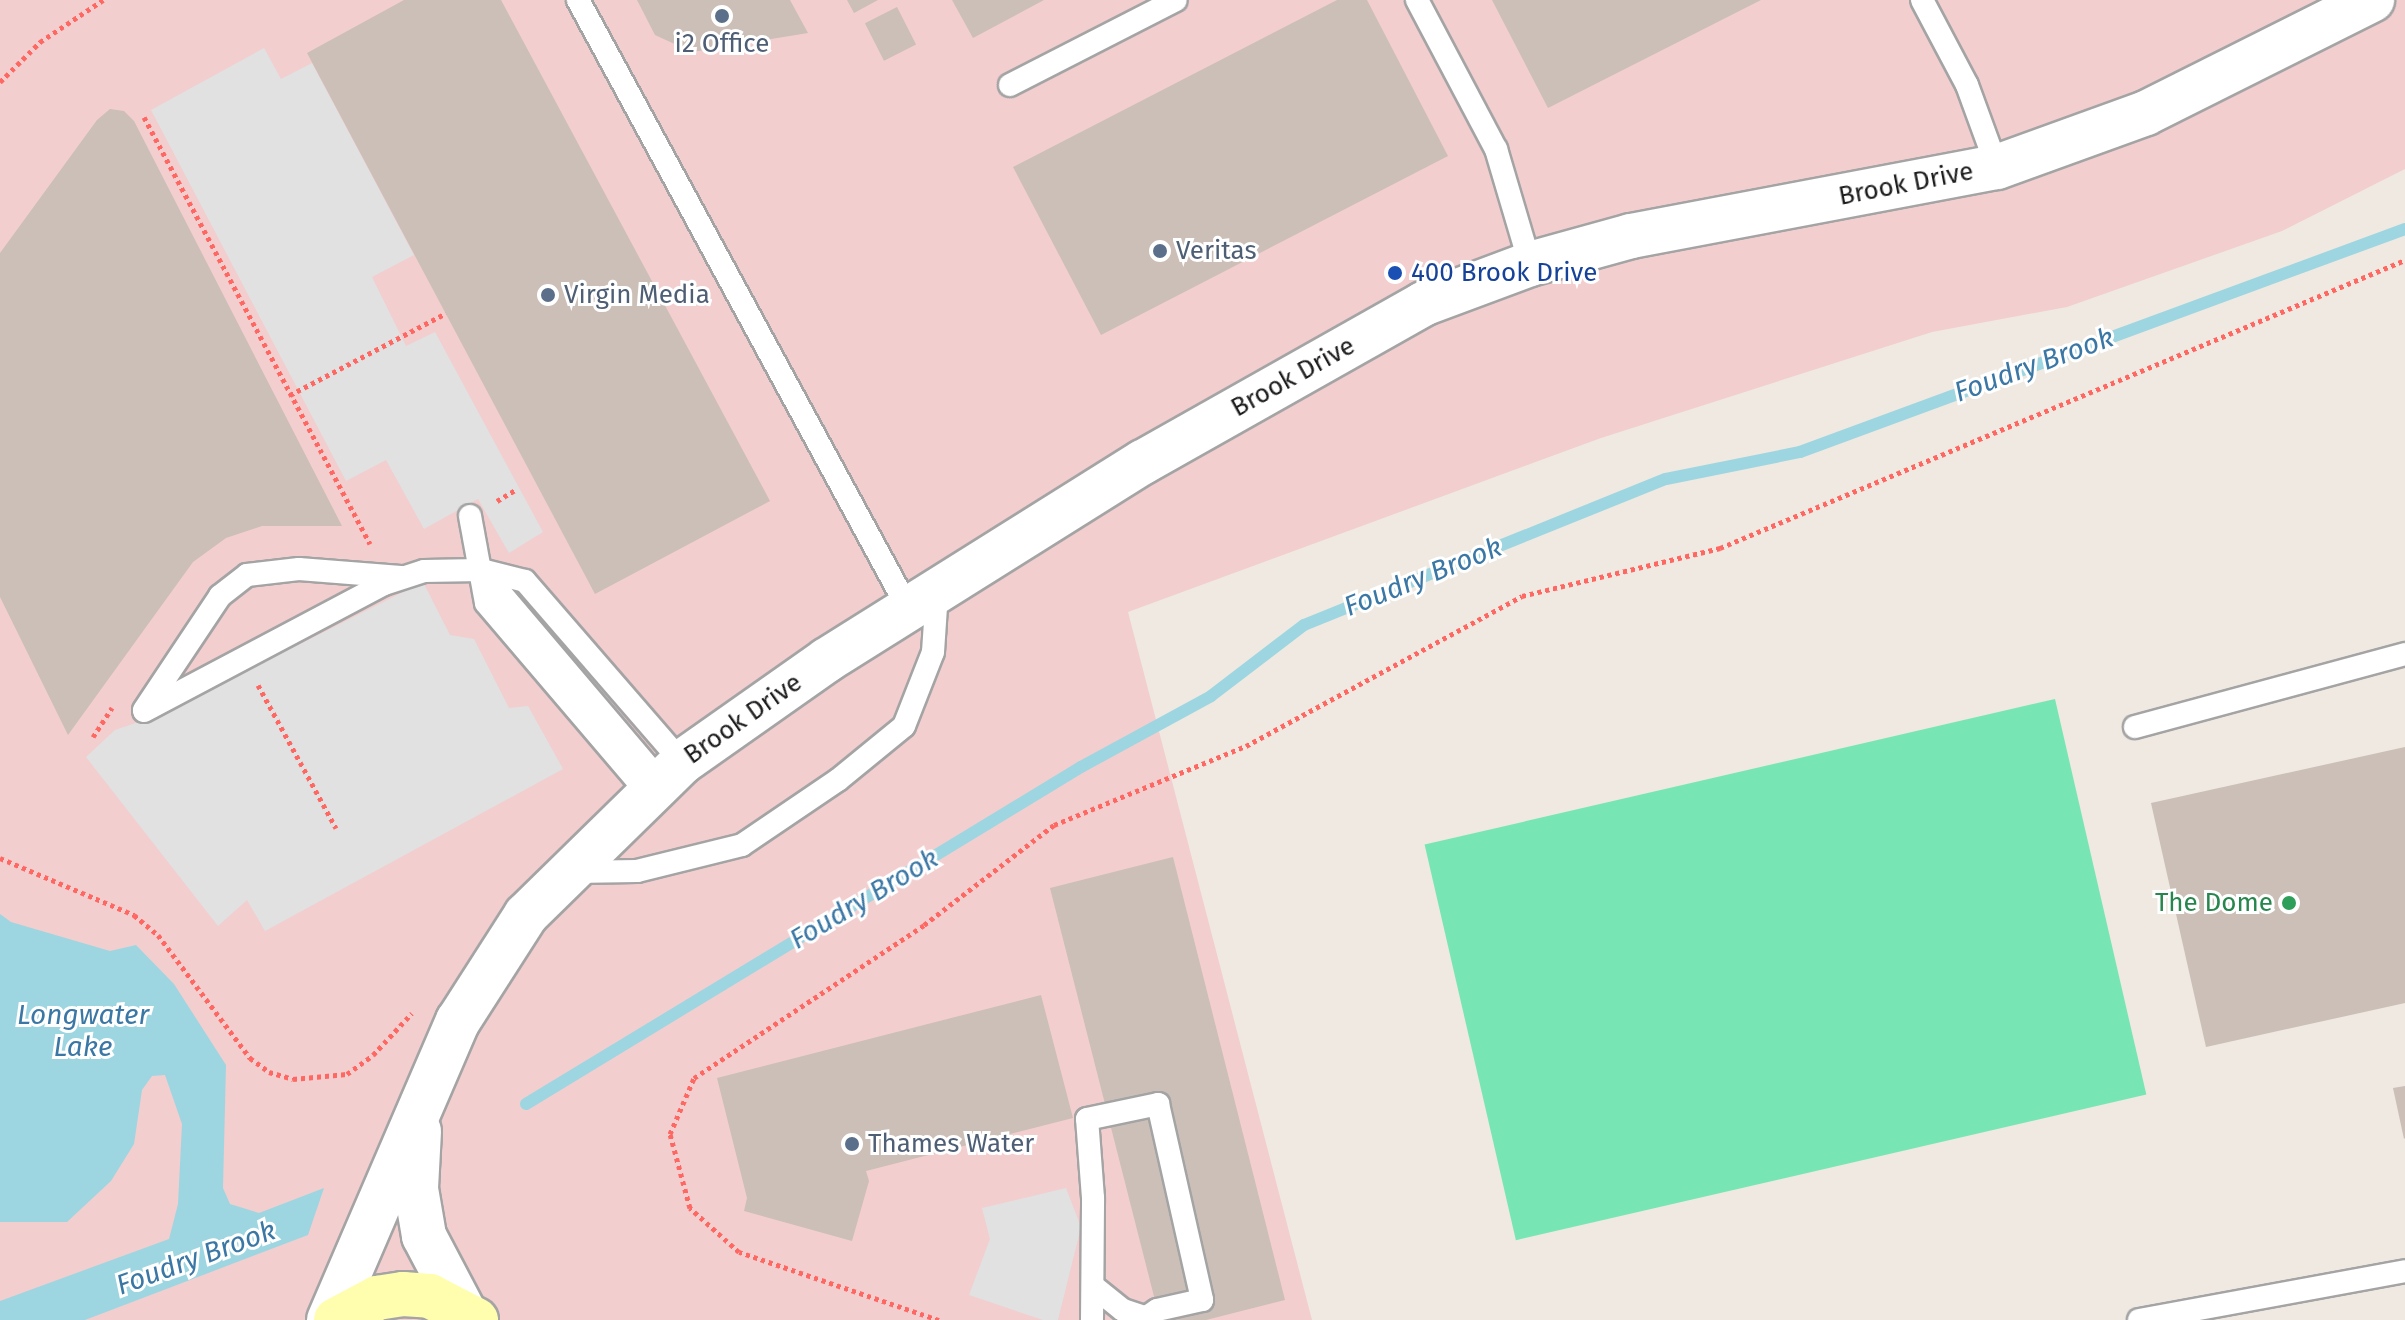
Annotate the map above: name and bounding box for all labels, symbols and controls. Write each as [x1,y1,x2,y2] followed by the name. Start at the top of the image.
[713,7,731,25] marker: i2 Office
[675,28,769,60] place label: i2 Office
[1836,156,1976,212] street label: Brook Drive
[1176,235,1257,267] place label: Veritas
[1151,242,1169,260] marker: Veritas
[1411,257,1597,289] place label: 400 Brook Drive
[1386,264,1404,282] marker: 400 Brook Drive
[564,279,710,311] place label: Virgin Media
[539,286,557,304] marker: Virgin Media
[1950,321,2118,409] water label: Foudry Brook
[1226,330,1360,424] street label: Brook Drive
[1339,530,1507,624] water label: Foudry Brook
[678,667,808,771] street label: Brook Drive
[784,842,944,956] water label: Foudry Brook
[2155,887,2273,919] place label: The Dome
[2280,894,2298,912] marker: The Dome
[17,998,149,1064] water label: Longwater Lake
[868,1128,1034,1160] place label: Thames Water
[843,1135,861,1153] marker: Thames Water
[112,1214,280,1302] water label: Foudry Brook

